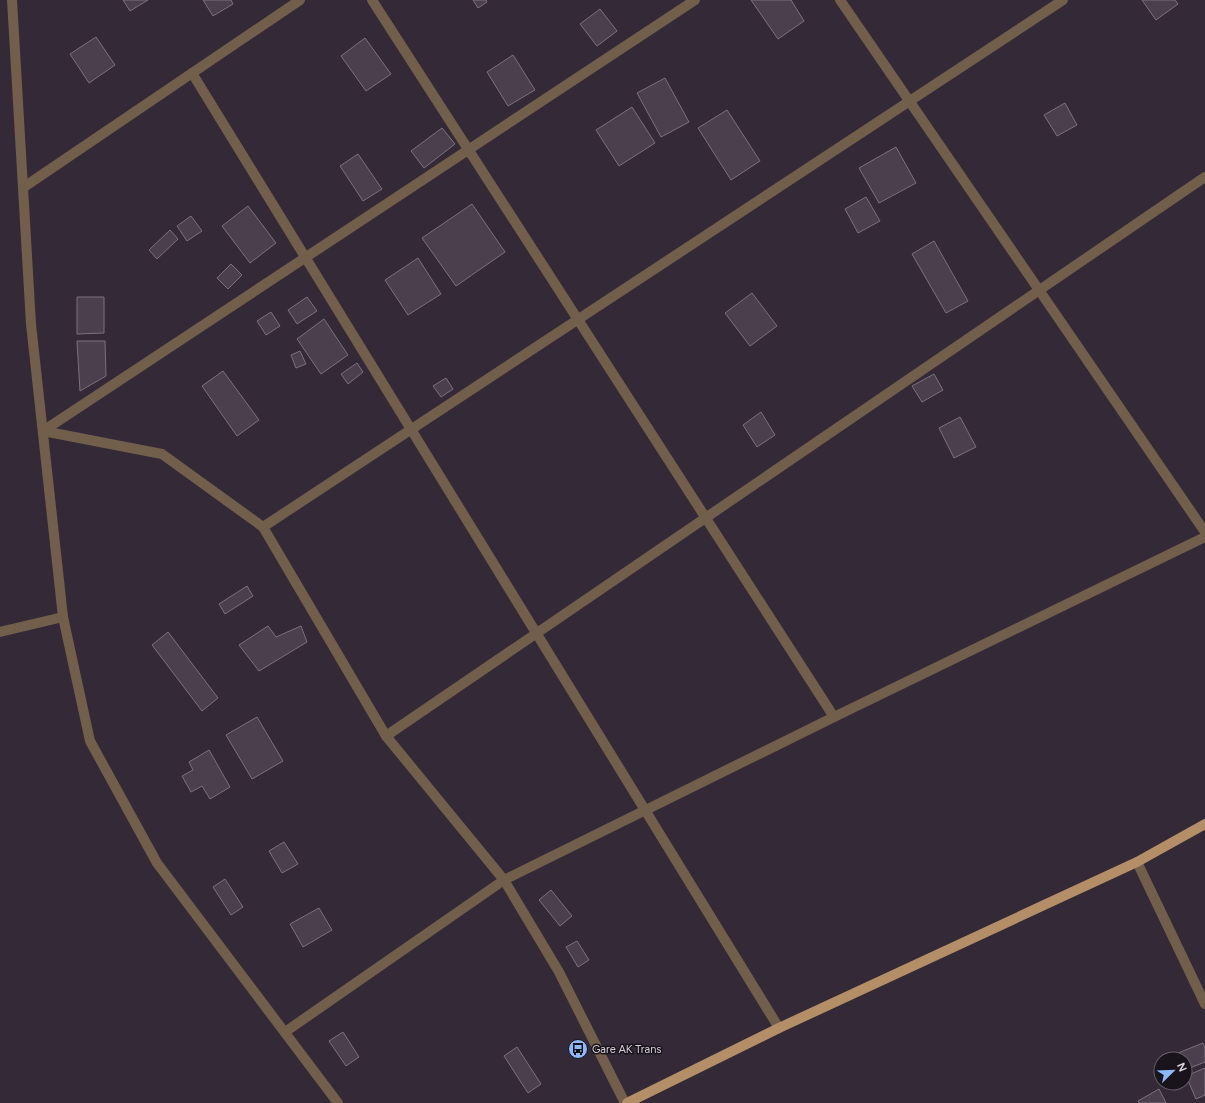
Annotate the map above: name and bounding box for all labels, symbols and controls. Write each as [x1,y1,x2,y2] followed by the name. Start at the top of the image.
[567,1038,589,1060] bus stop icon: Gare AK Trans
[592,1043,661,1056] place label: Gare AK Trans
[1153,1051,1193,1091] north arrow
[1174,1061,1189,1074] text: N

